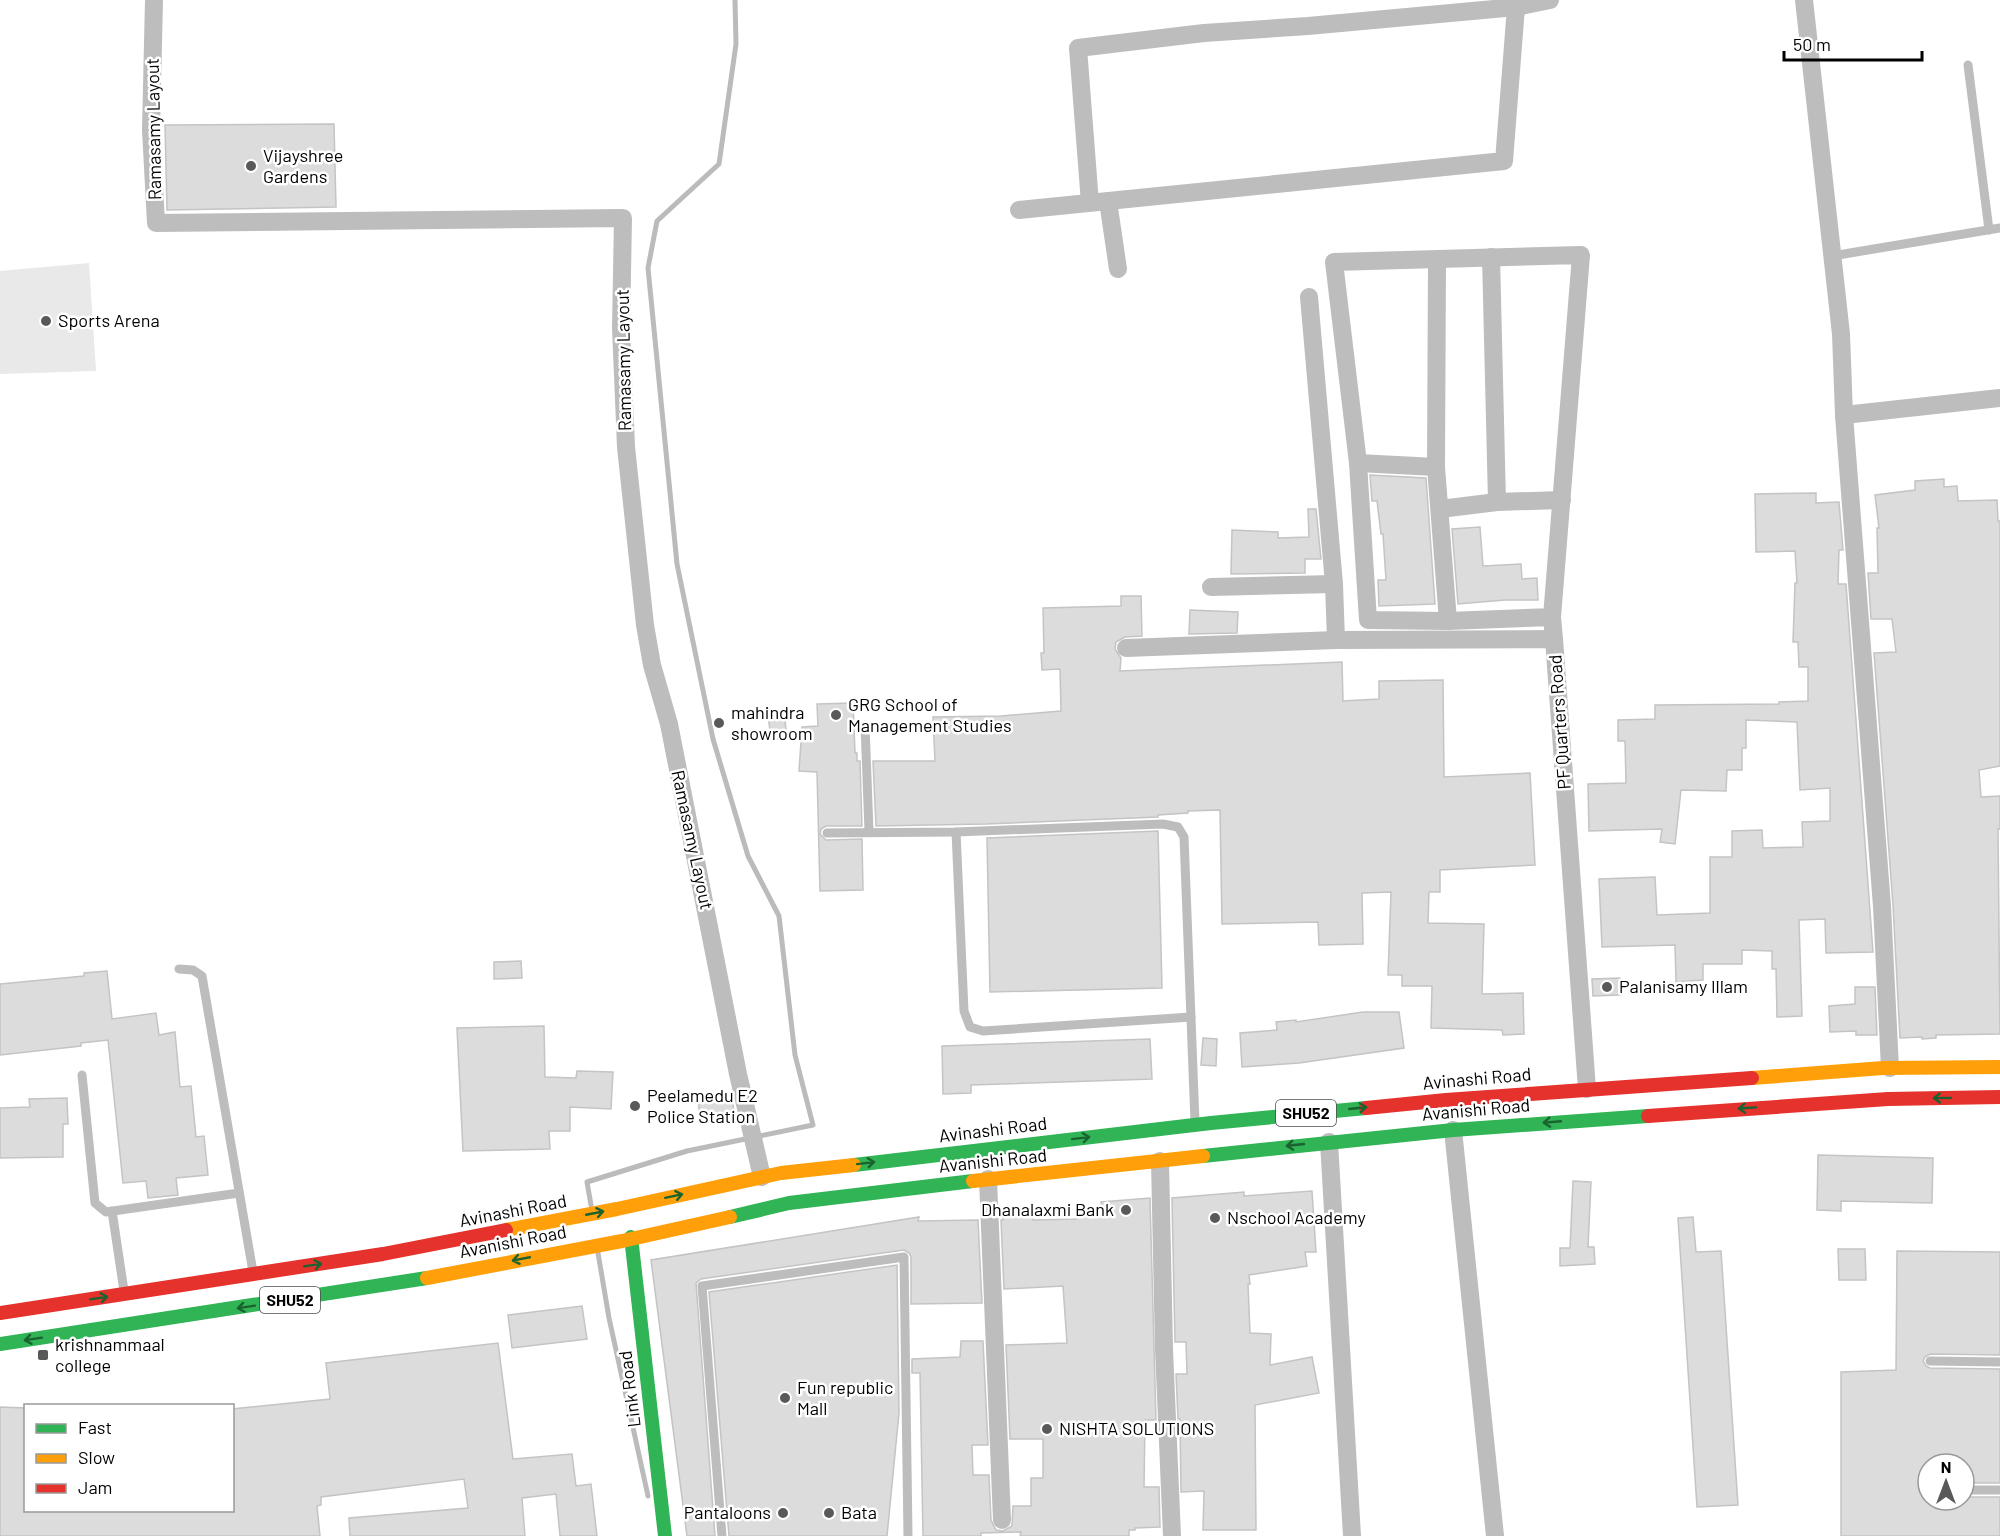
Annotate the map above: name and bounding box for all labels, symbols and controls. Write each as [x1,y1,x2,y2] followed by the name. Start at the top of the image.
[1784,24,1922,62] scale bar
[1793,33,1831,55] text: 50 m
[141,58,165,200] street label: Ramasamy Layout
[263,144,343,187] place label: Vijayshree Gardens
[244,159,258,173] marker: Vijayshree Gardens
[611,289,635,431] street label: Ramasamy Layout
[58,309,160,331] place label: Sports Arena
[39,314,53,328] marker: Sports Arena
[1543,654,1575,790] street label: PF Quarters Road
[848,693,1012,736] place label: GRG School of Management Studies
[731,701,813,744] place label: mahindra showroom
[829,708,843,722] marker: GRG School of Management Studies
[712,716,726,730] marker: mahindra showroom
[667,768,719,912] street label: Ramasamy Layout
[1619,975,1748,997] place label: Palanisamy Illam
[1600,980,1614,994] marker: Palanisamy Illam
[1422,1062,1532,1094] street label: Avinashi Road
[647,1084,758,1127] place label: Peelamedu E2 Police Station
[1932,1092,1952,1104] one-way arrow
[1421,1093,1531,1125] street label: Avanishi Road
[628,1099,642,1113] marker: Peelamedu E2 Police Station
[1276,1100,1336,1126] road number: SHU52
[1348,1102,1367,1113] one-way arrow
[1737,1103,1757,1114] one-way arrow
[938,1111,1048,1147] street label: Avinashi Road
[1543,1117,1563,1128] one-way arrow
[1070,1132,1090,1143] one-way arrow
[1286,1140,1306,1151] one-way arrow
[938,1143,1048,1177] street label: Avanishi Road
[856,1158,876,1169] one-way arrow
[457,1189,568,1231] street label: Avinashi Road
[664,1190,683,1202] one-way arrow
[981,1198,1114,1220] place label: Dhanalaxmi Bank
[1119,1203,1133,1217] marker: Dhanalaxmi Bank
[1227,1206,1366,1228] place label: Nschool Academy
[585,1207,604,1218] one-way arrow
[1208,1211,1222,1225] marker: Nschool Academy
[457,1220,568,1262] street label: Avanishi Road
[512,1254,531,1265] one-way arrow
[303,1260,322,1271] one-way arrow
[260,1287,320,1313] road number: SHU52
[89,1292,109,1303] one-way arrow
[237,1301,257,1312] one-way arrow
[55,1333,165,1376] place label: krishnammaal college
[23,1334,43,1345] one-way arrow
[36,1348,50,1362] marker: krishnammaal college
[613,1350,645,1429] street label: Link Road
[797,1376,893,1419] place label: Fun republic Mall
[778,1391,792,1405] marker: Fun republic Mall
[24,1404,234,1512] legend
[78,1416,112,1438] text: Fast
[1059,1417,1214,1439] place label: NISHTA SOLUTIONS
[1040,1422,1054,1436] marker: NISHTA SOLUTIONS
[78,1446,115,1468] text: Slow
[1916,1452,1976,1512] north arrow
[1941,1457,1951,1476] text: N
[78,1476,112,1498] text: Jam
[684,1501,771,1523] place label: Pantaloons
[841,1501,877,1523] place label: Bata
[776,1506,790,1520] marker: Pantaloons
[822,1506,836,1520] marker: Bata

